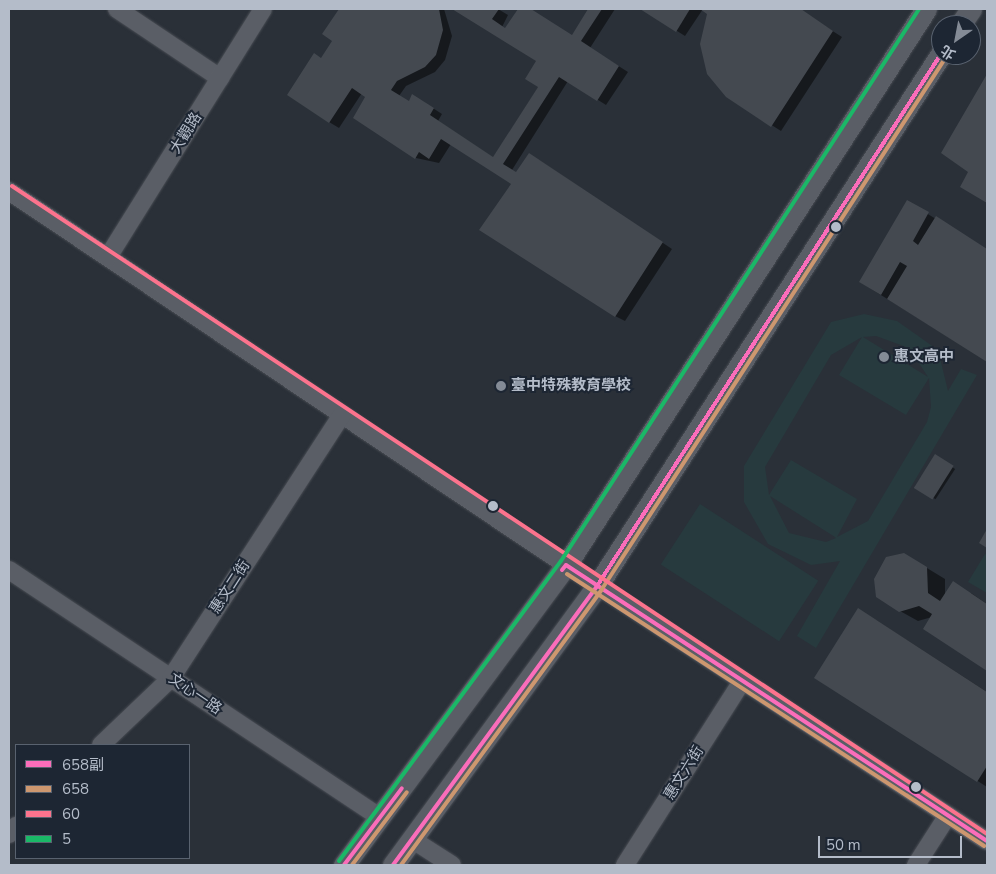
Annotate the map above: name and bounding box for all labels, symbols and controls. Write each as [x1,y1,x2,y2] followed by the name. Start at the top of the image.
[931,15,981,65] north arrow
[937,40,959,64] text: 北
[166,109,206,157] street label: 大觀路
[831,222,841,232] unlabelled marker
[894,348,954,366] place label: 惠文高中
[878,351,890,363] marker: 惠文高中
[511,377,631,395] place label: 臺中特殊教育學校
[495,380,507,392] marker: 臺中特殊教育學校
[488,501,498,511] unlabelled marker
[206,557,254,617] street label: 惠文二街
[165,670,225,718] street label: 文心一路
[660,743,708,803] street label: 惠文六街
[15,744,190,859] legend
[62,755,104,775] text: 658副
[62,779,89,799] text: 658
[911,782,921,792] unlabelled marker
[62,804,80,824] text: 60
[821,826,965,858] scale bar
[62,829,71,849] text: 5
[826,835,861,855] text: 50 m

